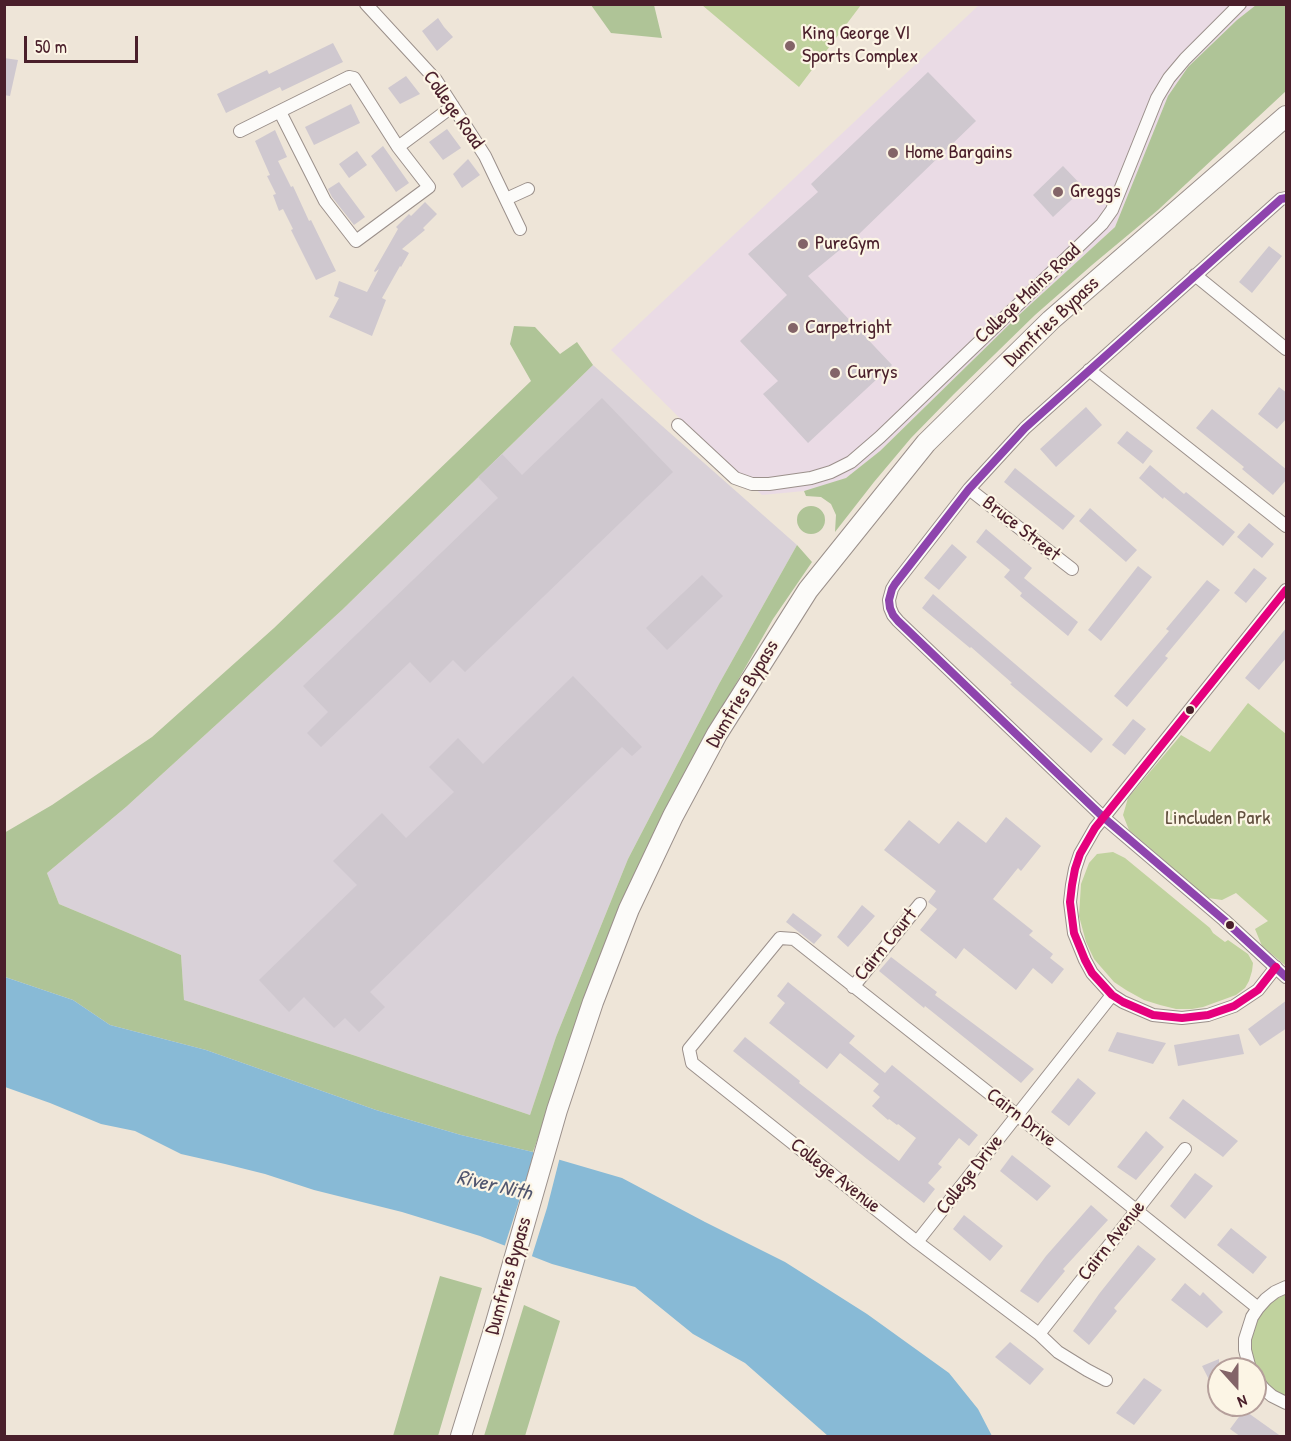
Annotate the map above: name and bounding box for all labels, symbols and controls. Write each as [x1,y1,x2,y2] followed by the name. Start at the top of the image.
[802,22,918,69] place label: King George VI Sports Complex
[27,24,141,62] scale bar
[35,34,67,59] text: 50 m
[783,39,797,53] marker: King George VI Sports Complex
[417,66,489,154] street label: College Road
[905,141,1012,165] place label: Home Bargains
[886,146,900,160] marker: Home Bargains
[1070,180,1121,204] place label: Greggs
[1051,185,1065,199] marker: Greggs
[815,232,880,256] place label: PureGym
[796,237,810,251] marker: PureGym
[970,239,1086,349] street label: College Mains Road
[1000,272,1104,372] street label: Dumfries Bypass
[805,316,891,340] place label: Carpetright
[786,321,800,335] marker: Carpetright
[847,361,898,385] place label: Currys
[828,366,842,380] marker: Currys
[977,491,1065,567] street label: Bruce Street
[702,636,784,752] street label: Dumfries Bypass
[1184,704,1196,716] unlabelled marker
[1166,807,1270,831] park label: Lincluden Park
[850,904,922,986] street label: Cairn Court
[1224,919,1236,931] unlabelled marker
[981,1083,1061,1153] street label: Cairn Drive
[931,1130,1009,1220] street label: College Drive
[785,1133,885,1219] street label: College Avenue
[454,1165,534,1207] water label: River Nith
[1073,1196,1151,1286] street label: Cairn Avenue
[481,1214,537,1338] street label: Dumfries Bypass
[1207,1357,1267,1417] north arrow
[1235,1390,1251,1414] text: N

